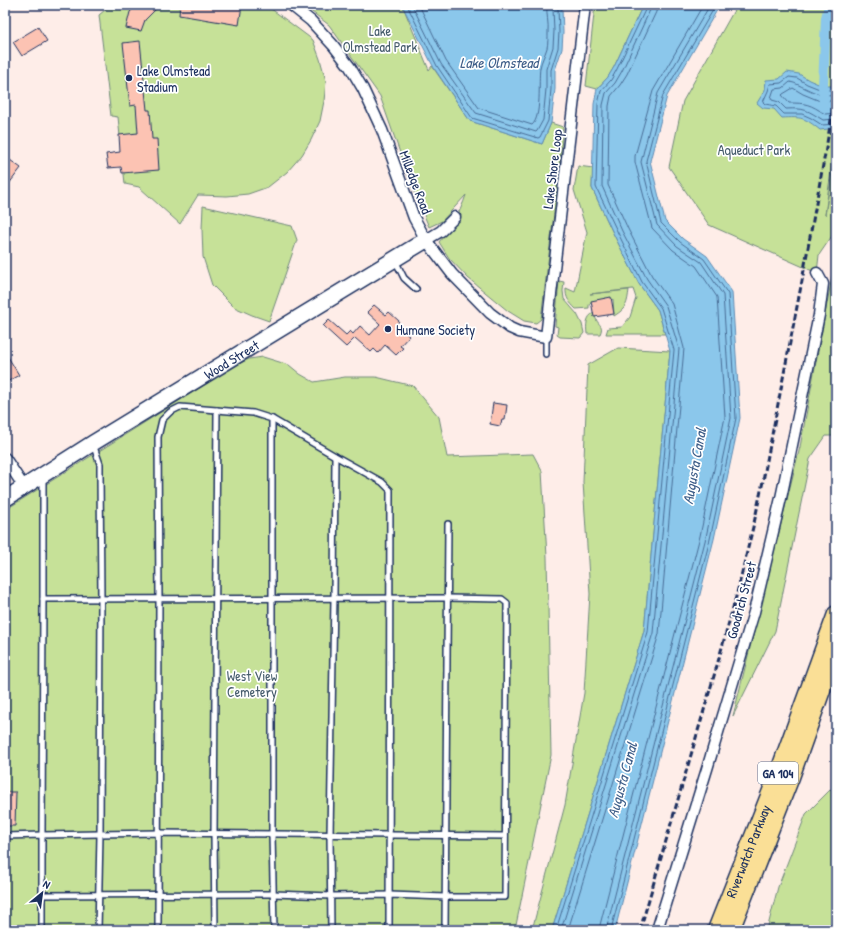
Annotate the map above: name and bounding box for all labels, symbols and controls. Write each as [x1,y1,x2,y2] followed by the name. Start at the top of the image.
[343,21,417,56] park label: Lake Olmstead Park
[460,52,540,73] water label: Lake Olmstead
[137,61,211,96] place label: Lake Olmstead Stadium
[124,73,134,83] marker: Lake Olmstead Stadium
[538,128,567,210] street label: Lake Shore Loop
[718,140,790,160] park label: Aqueduct Park
[394,148,437,217] street label: Milledge Road
[396,320,475,340] place label: Humane Society
[383,324,393,334] marker: Humane Society
[200,335,262,383] street label: Wood Street
[677,425,711,506] water label: Augusta Canal
[722,559,760,641] street label: Goodrich Street
[227,666,278,702] park label: West View Cemetery
[602,739,642,820] water label: Augusta Canal
[758,762,798,784] road number: GA 104
[720,801,775,900] street label: Riverwatch Parkway
[22,873,62,913] north arrow
[41,877,53,892] text: N

